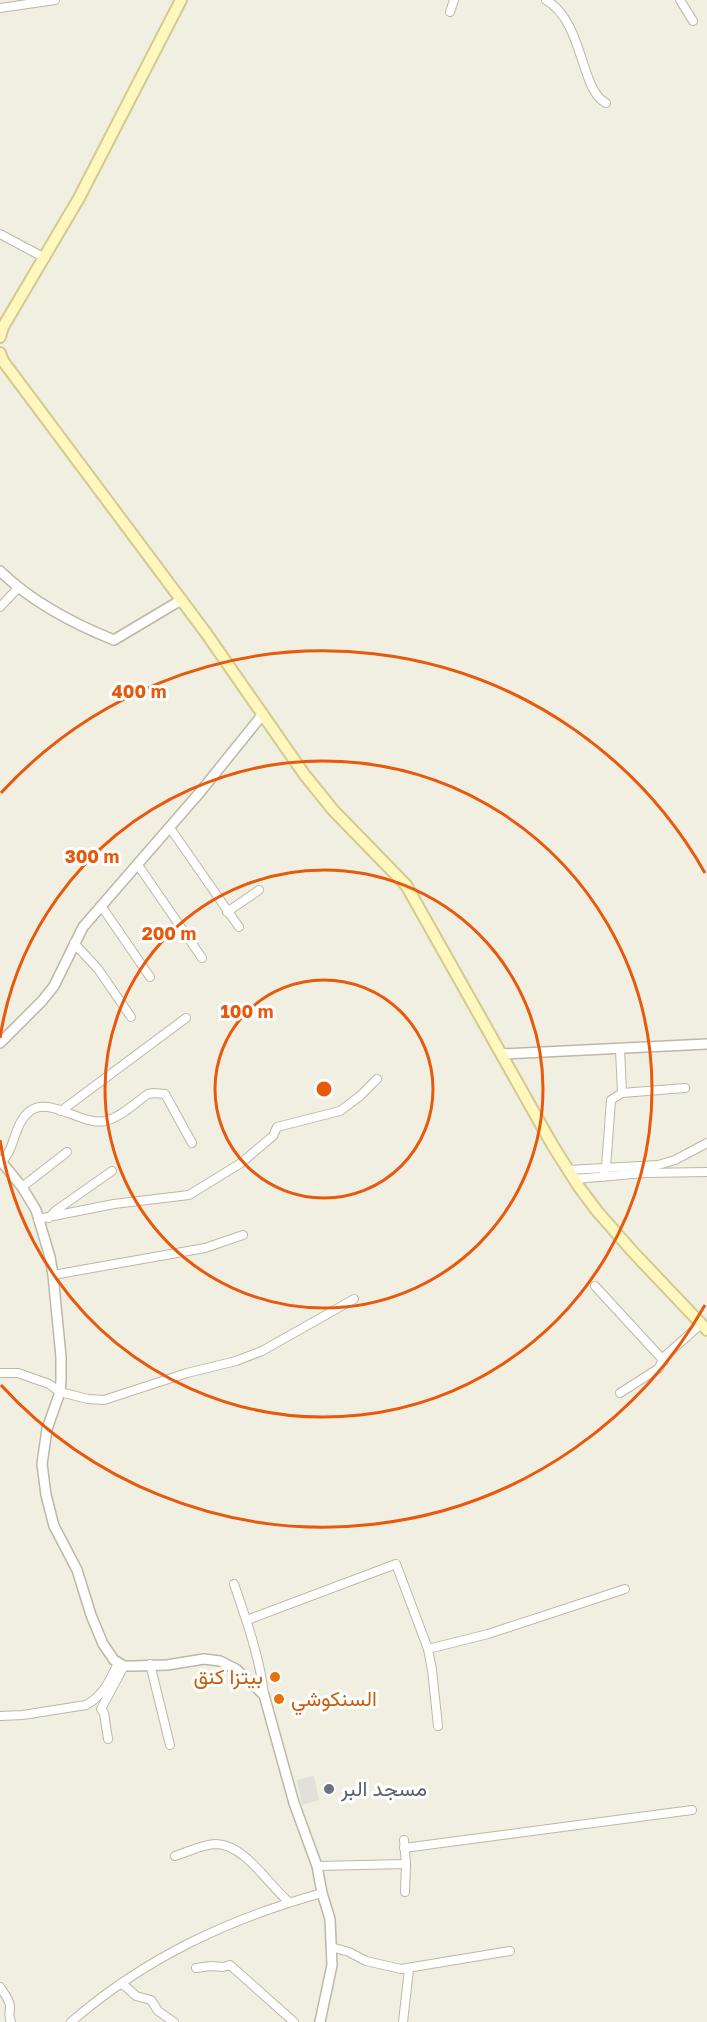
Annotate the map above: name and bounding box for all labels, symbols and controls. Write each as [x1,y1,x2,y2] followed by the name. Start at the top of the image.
[112,680,166,702] text: 400 m
[65,845,119,867] text: 300 m
[142,922,196,944] text: 200 m
[221,1000,273,1022] text: 100 m
[314,1079,334,1099] centre of rings
[194,1663,263,1690] place label: بيتزا كنق
[268,1670,282,1684] marker: بيتزا كنق
[291,1685,377,1716] place label: السنكوشي
[272,1692,286,1706] marker: السنكوشي
[340,1775,427,1802] place label: مسجد البر
[322,1782,336,1796] marker: مسجد البر

